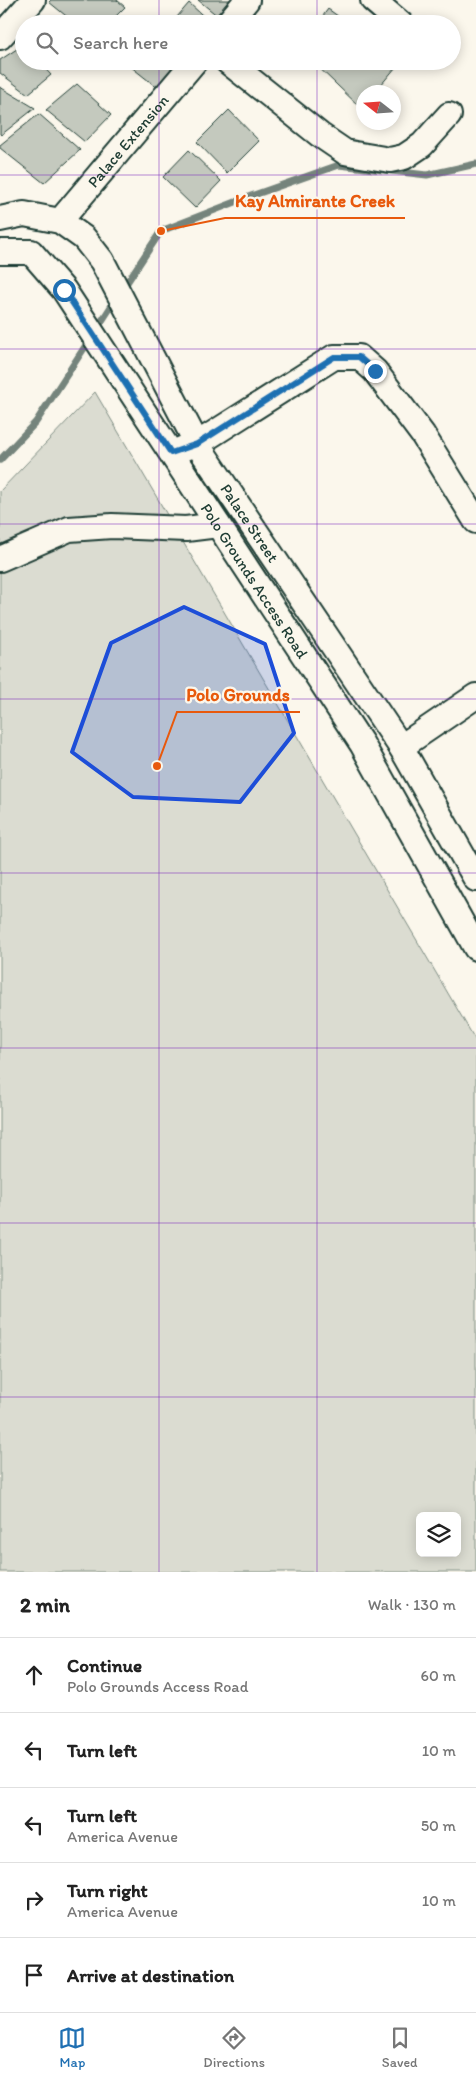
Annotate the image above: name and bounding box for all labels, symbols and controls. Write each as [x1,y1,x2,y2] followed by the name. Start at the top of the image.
[15,15,461,70] search box
[33,29,61,57] icon: search
[73,31,168,54] text: Search here
[356,85,401,130] north arrow
[83,91,172,191] street label: Palace Extension
[225,185,405,218] callout: Kay Almirante Creek
[235,190,396,212] text: Kay Almirante Creek
[53,279,76,302] route start
[364,360,387,383] route end
[217,480,283,566] street label: Palace Street
[197,499,313,662] street label: Polo Grounds Access Road
[177,679,300,712] callout: Polo Grounds
[186,684,290,706] text: Polo Grounds
[416,1512,461,1557] map controls
[416,1512,461,1557] button: layers
[20,1592,70,1617] text: 2 min
[368,1595,456,1614] text: Walk · 130 m
[67,1654,142,1677] text: Continue
[20,1661,48,1689] icon: ahead
[421,1666,456,1685] text: 60 m
[67,1677,249,1696] text: Polo Grounds Access Road
[20,1736,48,1764] icon: left
[67,1739,137,1762] text: Turn left
[422,1741,456,1760] text: 10 m
[67,1804,137,1827] text: Turn left
[20,1811,48,1839] icon: left
[421,1816,456,1835] text: 50 m
[67,1827,178,1846] text: America Avenue
[67,1879,148,1902] text: Turn right
[20,1886,48,1914] icon: right
[422,1891,456,1910] text: 10 m
[67,1902,178,1921] text: America Avenue
[20,1961,48,1989] icon: arrive
[67,1964,234,1987] text: Arrive at destination
[58,2024,86,2071] tab: Map
[203,2024,265,2071] tab: Directions
[382,2024,418,2071] tab: Saved

